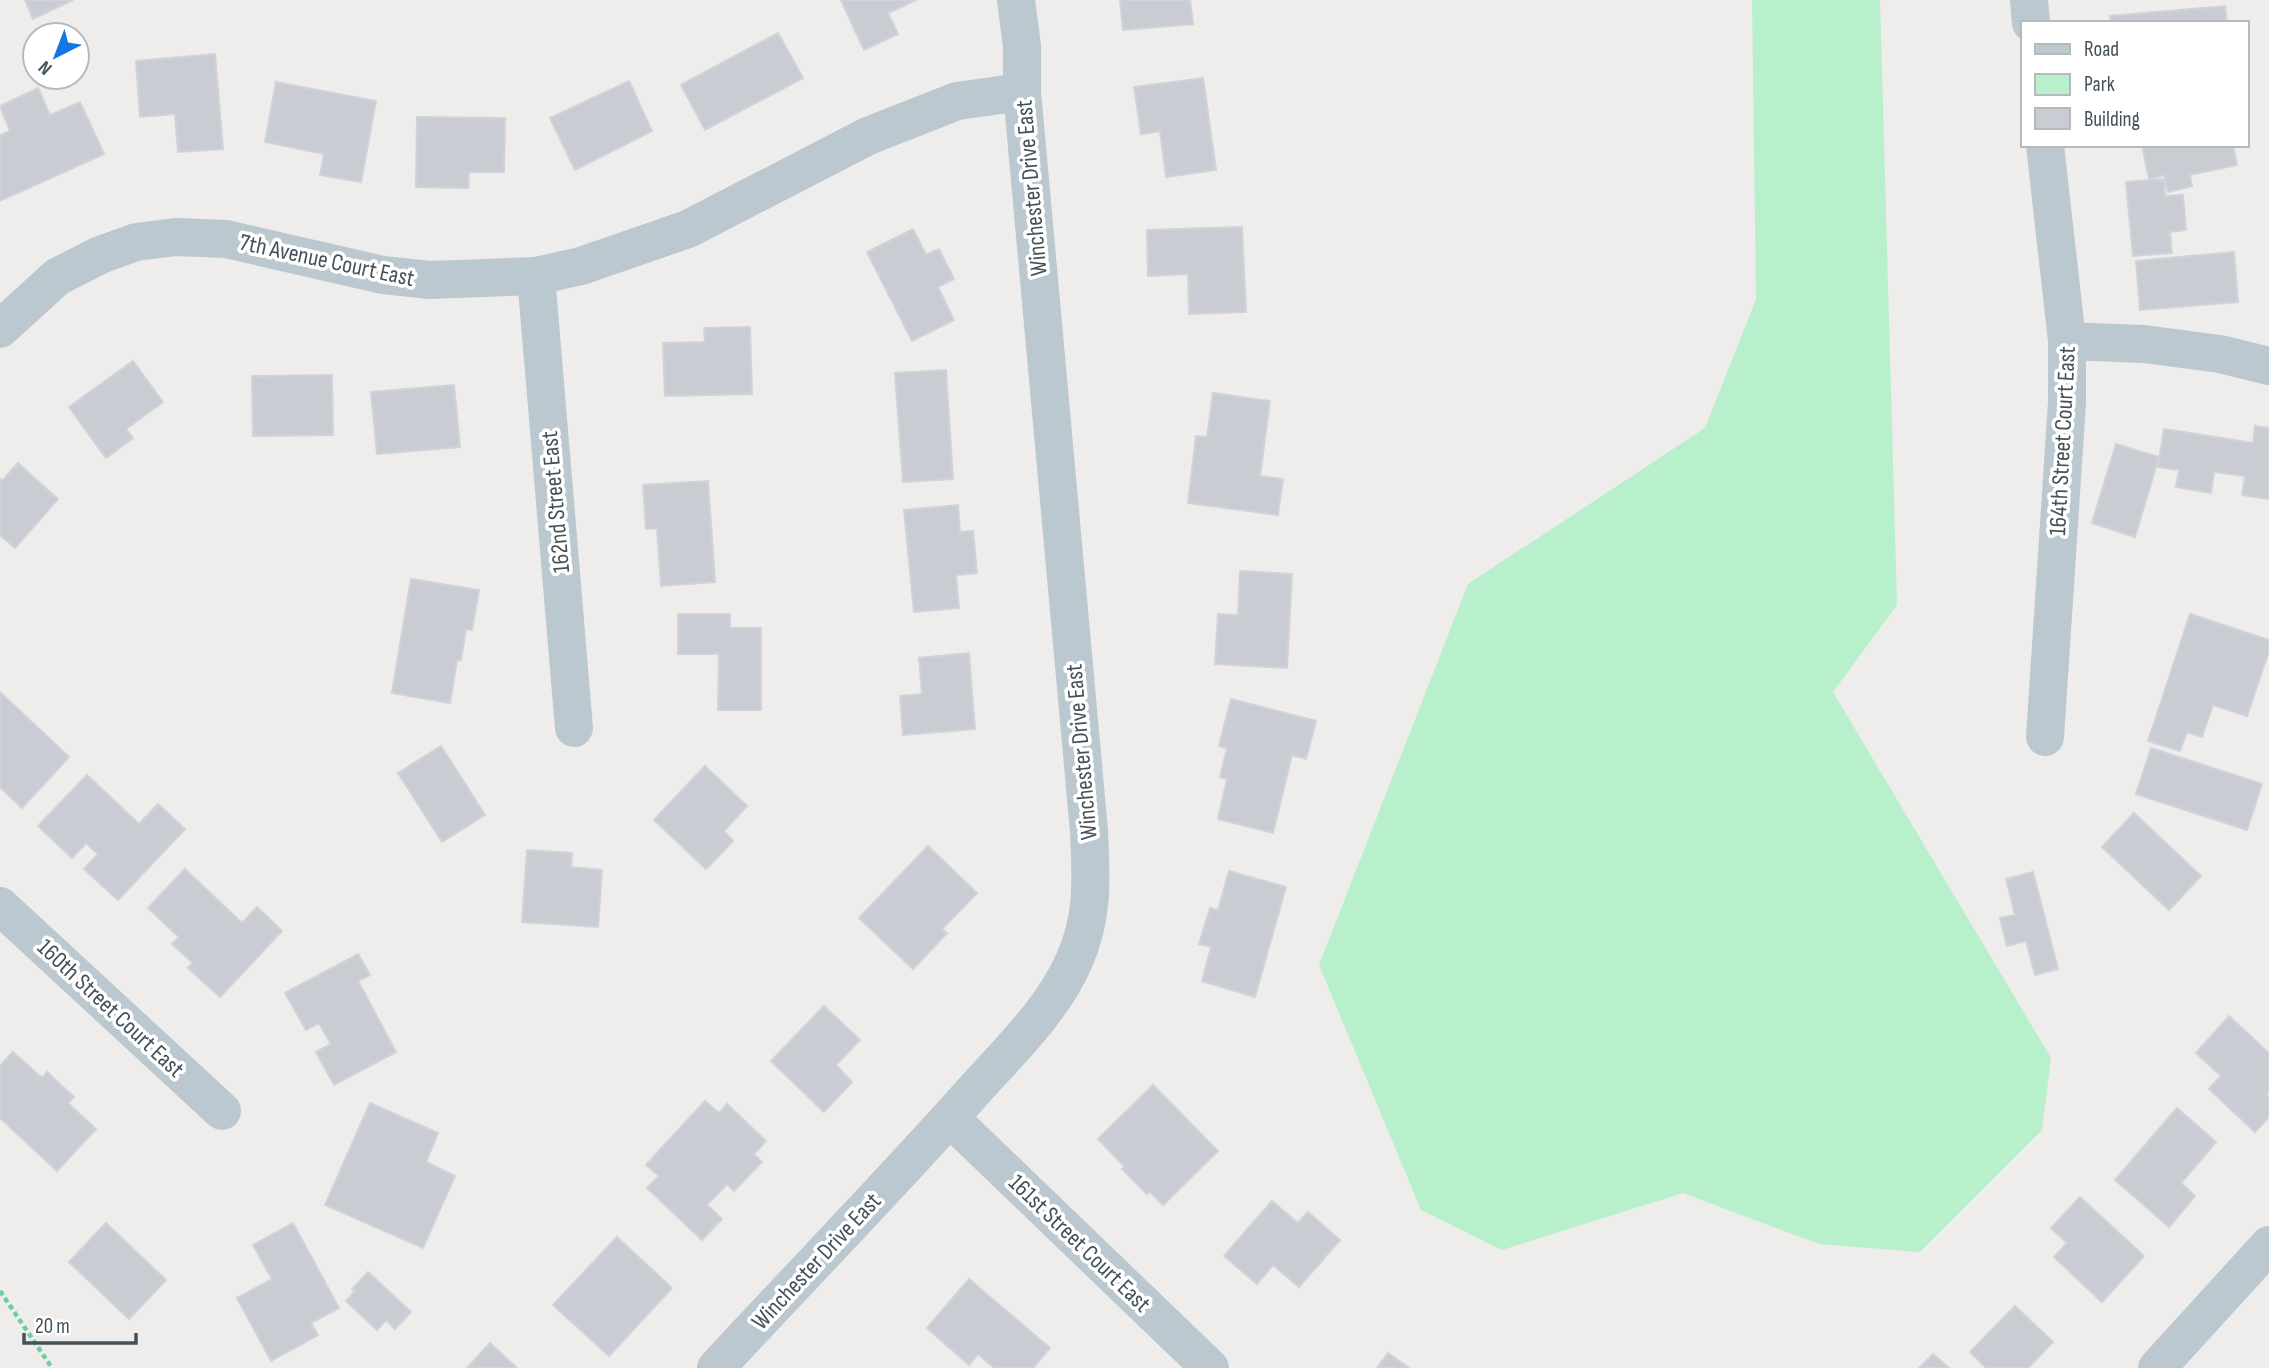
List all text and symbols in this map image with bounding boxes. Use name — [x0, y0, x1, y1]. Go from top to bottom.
north arrow — [21, 21, 91, 91]
legend — [2021, 21, 2248, 147]
text: Road — [2084, 37, 2119, 62]
text: N — [34, 56, 57, 79]
text: Park — [2084, 72, 2115, 97]
street label: Winchester Drive East — [1009, 99, 1054, 277]
text: Building — [2084, 107, 2140, 132]
street label: 7th Avenue Court East — [237, 228, 417, 293]
street label: 164th Street Court East — [2043, 346, 2082, 536]
street label: 162nd Street East — [535, 430, 576, 574]
street label: Winchester Drive East — [1059, 663, 1104, 841]
street label: 160th Street Court East — [31, 933, 190, 1084]
street label: 161st Street Court East — [1003, 1168, 1157, 1318]
street label: Winchester Drive East — [746, 1187, 887, 1336]
scale bar — [24, 1302, 136, 1346]
text: 20 m — [35, 1314, 70, 1339]

